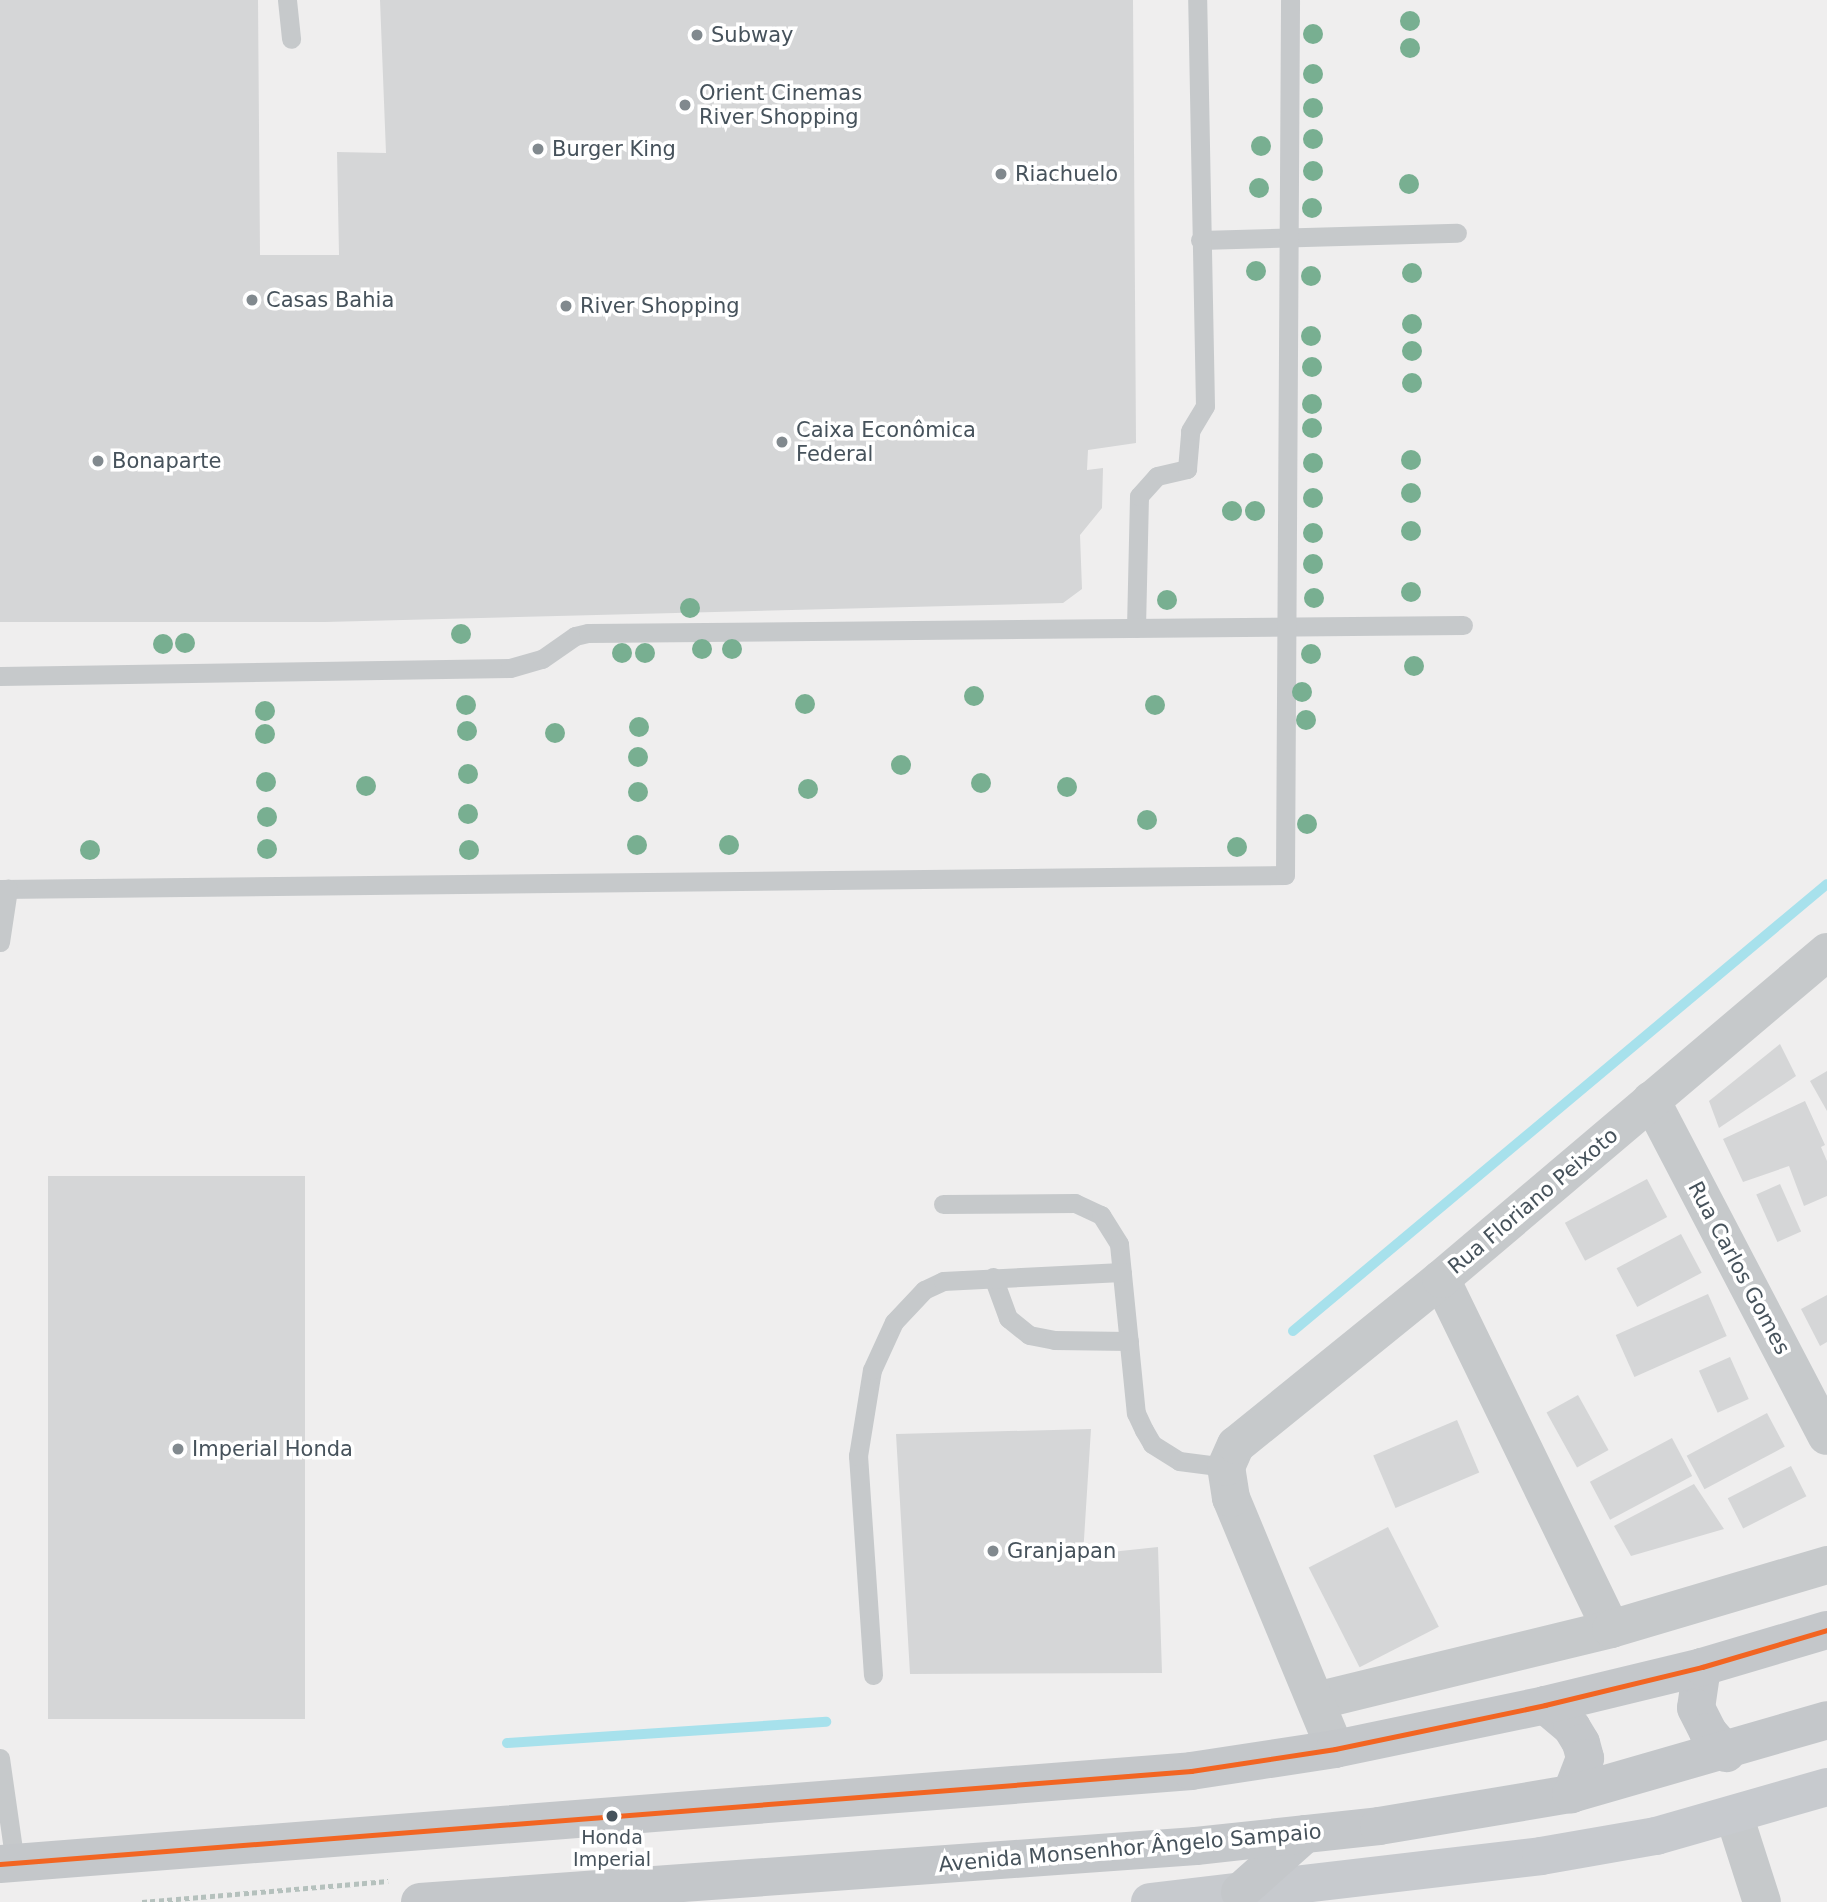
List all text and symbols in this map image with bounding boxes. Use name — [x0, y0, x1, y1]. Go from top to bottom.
place label: Subway — [711, 22, 793, 48]
marker: Subway — [689, 27, 705, 43]
place label: Orient Cinemas River Shopping — [699, 80, 862, 130]
marker: Orient Cinemas River Shopping — [677, 97, 693, 113]
place label: Burger King — [552, 136, 676, 162]
marker: Burger King — [530, 141, 546, 157]
place label: Riachuelo — [1015, 161, 1118, 187]
marker: Riachuelo — [993, 166, 1009, 182]
place label: Casas Bahia — [266, 287, 394, 313]
marker: Casas Bahia — [244, 292, 260, 308]
place label: River Shopping — [580, 293, 740, 319]
marker: River Shopping — [558, 298, 574, 314]
place label: Caixa Econômica Federal — [796, 417, 976, 467]
marker: Caixa Econômica Federal — [774, 434, 790, 450]
place label: Bonaparte — [112, 448, 221, 474]
marker: Bonaparte — [90, 453, 106, 469]
street label: Rua Floriano Peixoto — [1443, 1123, 1623, 1279]
street label: Rua Carlos Gomes — [1683, 1177, 1795, 1359]
place label: Imperial Honda — [192, 1436, 353, 1462]
marker: Imperial Honda — [170, 1441, 186, 1457]
place label: Granjapan — [1007, 1538, 1116, 1564]
marker: Granjapan — [985, 1543, 1001, 1559]
marker: Honda Imperial — [605, 1809, 619, 1823]
street label: Avenida Monsenhor Ângelo Sampaio — [938, 1819, 1322, 1877]
place label: Honda Imperial — [573, 1827, 651, 1871]

